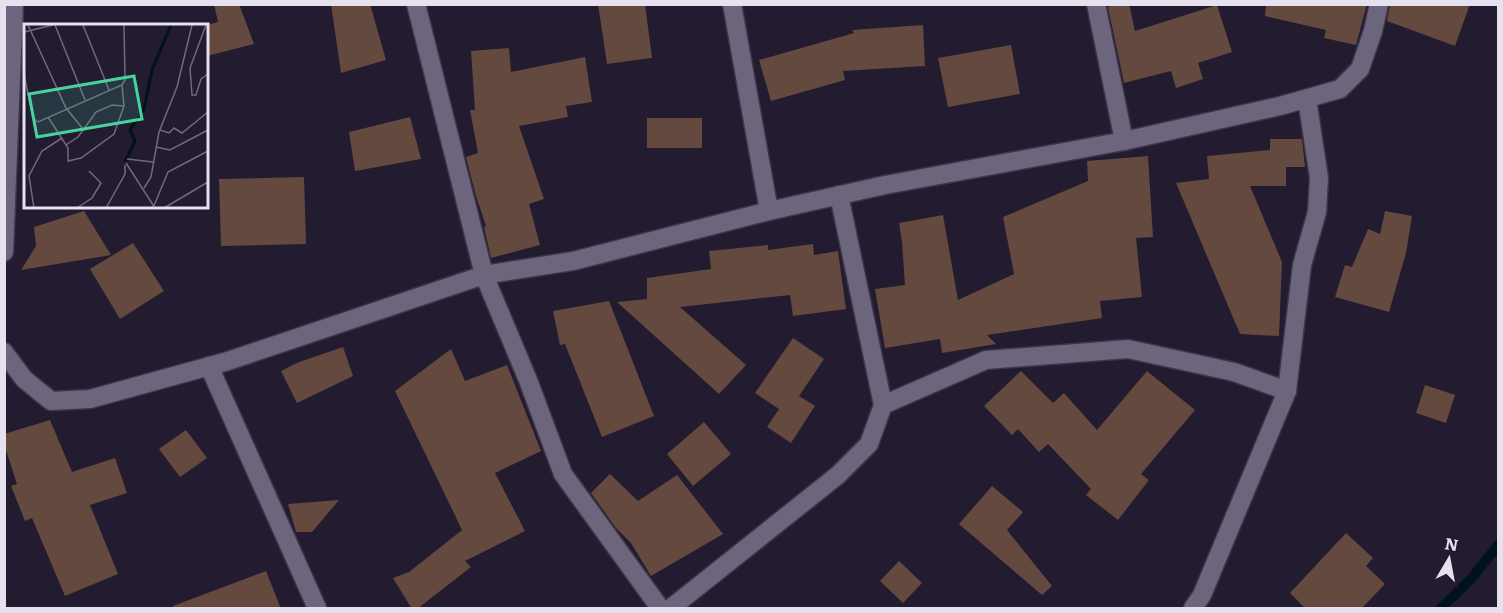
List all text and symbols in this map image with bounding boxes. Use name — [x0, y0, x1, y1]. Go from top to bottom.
inset map — [24, 24, 208, 208]
north arrow — [1419, 529, 1479, 589]
text: N — [1443, 530, 1460, 556]

